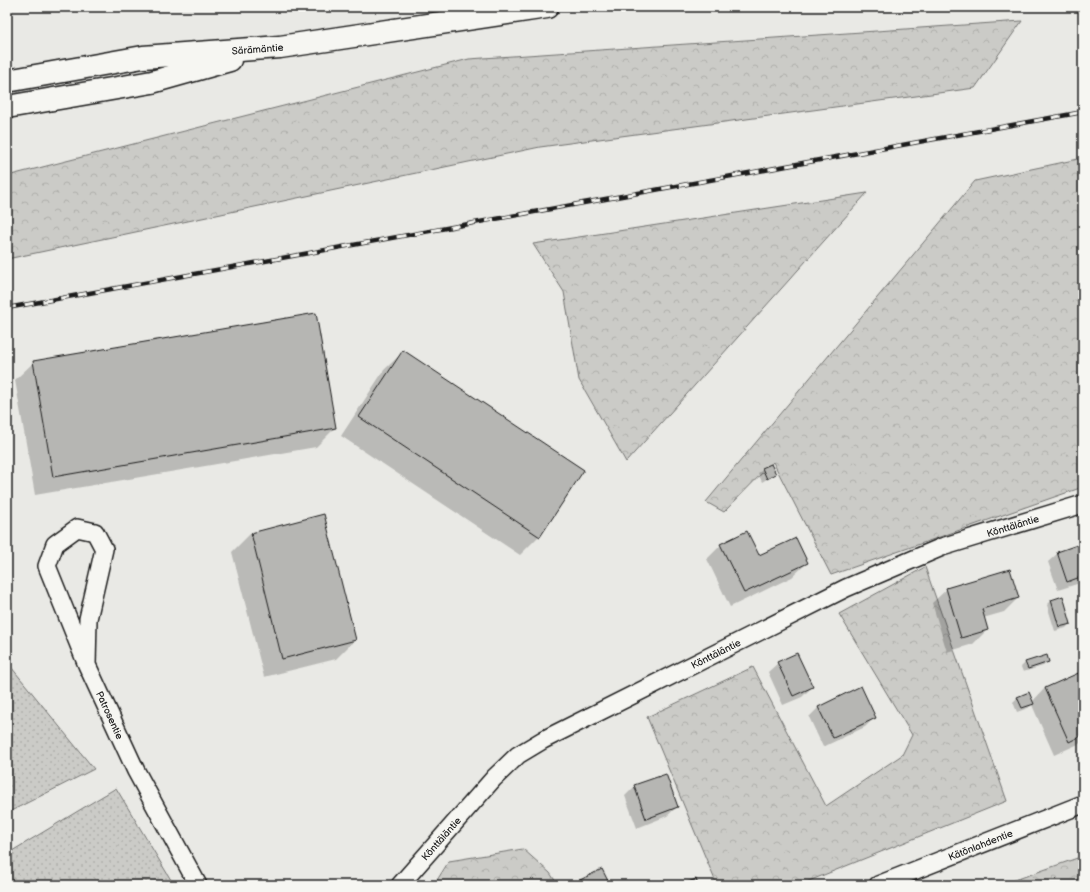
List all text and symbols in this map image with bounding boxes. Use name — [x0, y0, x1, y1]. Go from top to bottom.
street label: Särämäntie — [231, 42, 284, 58]
street label: Könttäläntie — [985, 513, 1041, 540]
street label: Könttäläntie — [689, 637, 743, 672]
street label: Patrosentie — [93, 689, 126, 741]
street label: Könttäläntie — [419, 815, 464, 863]
street label: Kätönlahdentie — [947, 827, 1015, 864]

